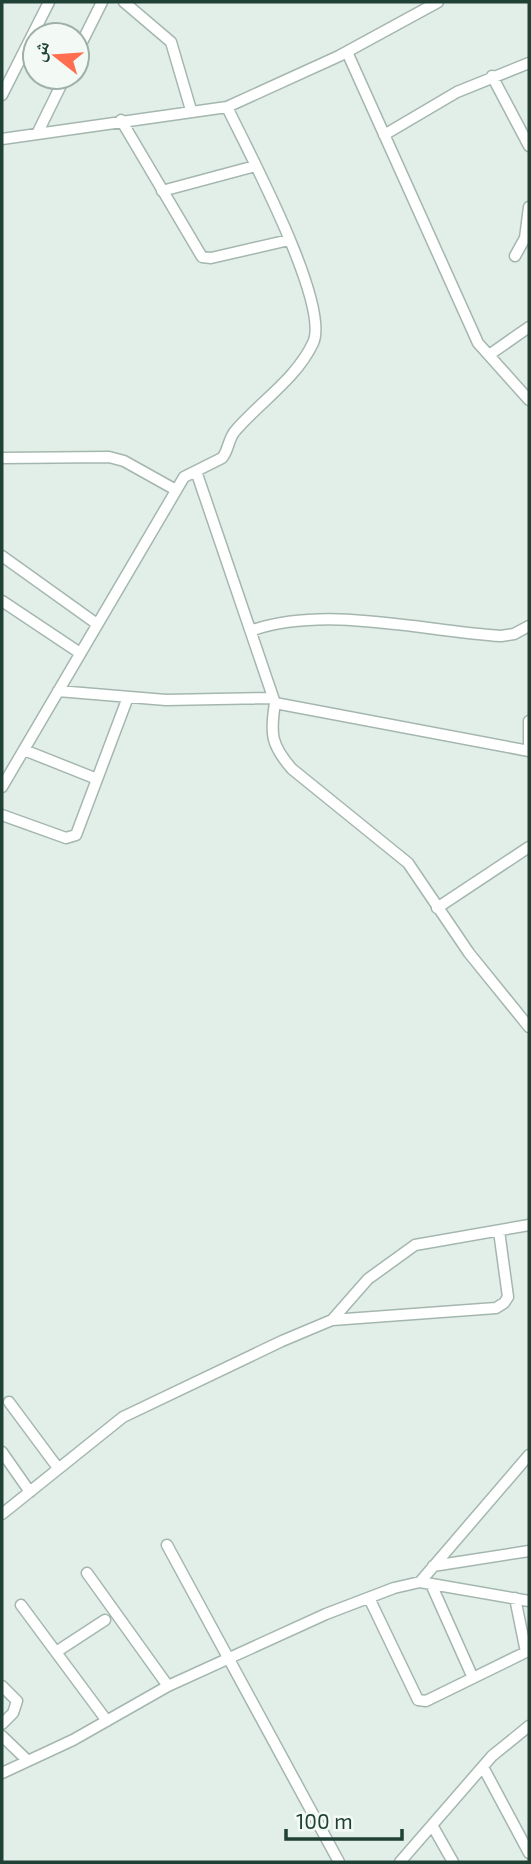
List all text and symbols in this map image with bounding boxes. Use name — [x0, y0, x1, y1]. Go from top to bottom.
north arrow — [21, 21, 91, 91]
text: ش — [25, 38, 54, 64]
scale bar — [286, 1798, 402, 1842]
text: 100 m — [296, 1808, 353, 1833]

